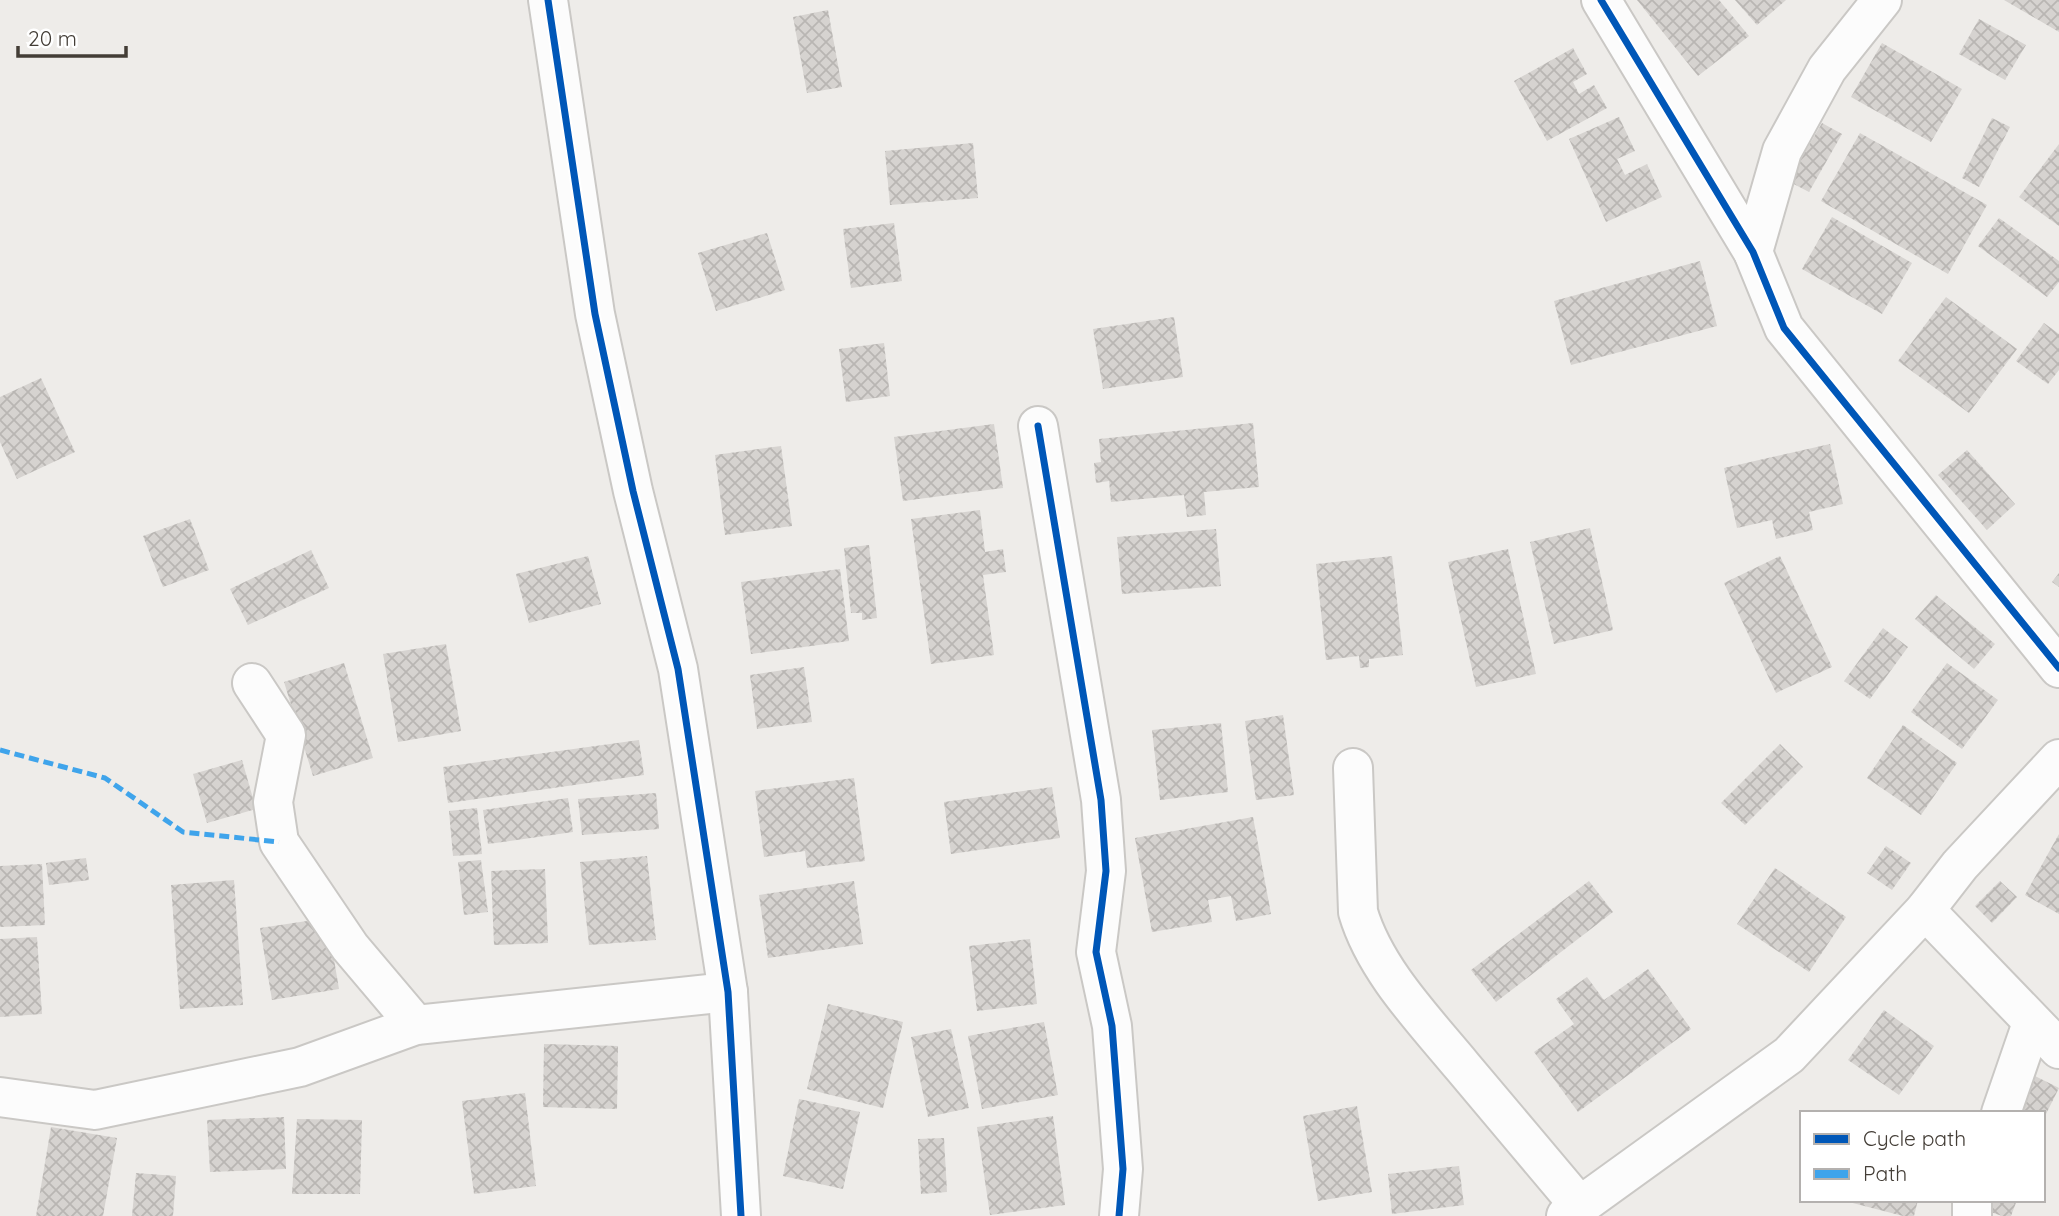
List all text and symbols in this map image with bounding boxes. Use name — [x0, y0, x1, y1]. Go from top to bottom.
scale bar — [18, 14, 126, 58]
text: 20 m — [28, 25, 77, 51]
legend — [1800, 1111, 2045, 1202]
text: Cycle path — [1863, 1125, 1966, 1151]
text: Path — [1863, 1160, 1907, 1186]

